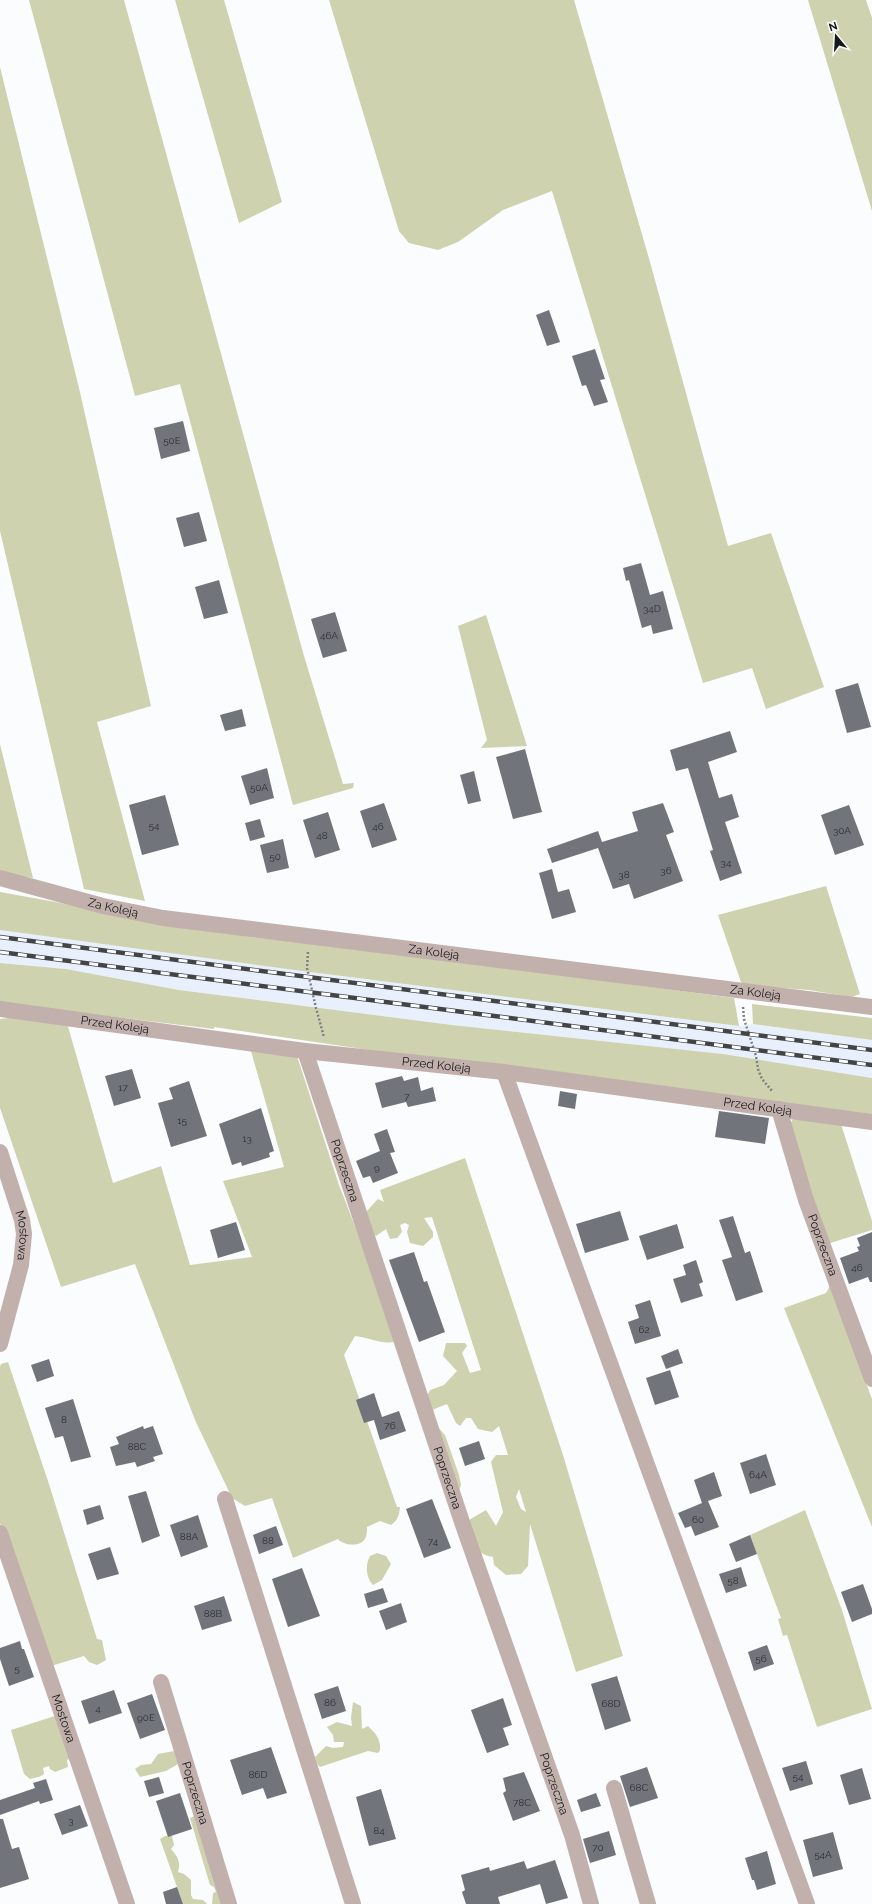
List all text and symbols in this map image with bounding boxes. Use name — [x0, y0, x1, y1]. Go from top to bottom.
north arrow — [816, 16, 856, 56]
text: N — [827, 19, 839, 34]
house number: 50E — [163, 435, 181, 446]
house number: 34D — [643, 603, 661, 614]
house number: 46A — [320, 630, 338, 641]
house number: 50A — [250, 782, 268, 793]
house number: 54 — [149, 820, 160, 831]
house number: 46 — [372, 821, 384, 832]
house number: 30A — [833, 825, 851, 836]
house number: 48 — [316, 830, 328, 841]
house number: 50 — [269, 851, 281, 862]
house number: 34 — [721, 857, 732, 868]
house number: 36 — [660, 865, 672, 876]
house number: 38 — [618, 869, 630, 880]
street label: Za Koleją — [86, 895, 140, 920]
street label: Za Koleją — [408, 942, 460, 962]
street label: Za Koleją — [729, 982, 782, 1003]
street label: Przed Koleją — [80, 1013, 150, 1036]
street label: Przed Koleją — [401, 1054, 471, 1075]
house number: 17 — [118, 1082, 128, 1093]
house number: 7 — [404, 1091, 410, 1102]
street label: Przed Koleją — [723, 1095, 793, 1118]
house number: 15 — [177, 1115, 187, 1126]
house number: 13 — [242, 1133, 252, 1144]
street label: Poprzeczna — [328, 1137, 362, 1204]
house number: 9 — [374, 1162, 380, 1173]
street label: Mostowa — [12, 1209, 31, 1261]
street label: Poprzeczna — [805, 1212, 840, 1278]
house number: 46 — [851, 1262, 863, 1273]
house number: 62 — [638, 1324, 650, 1335]
house number: 8 — [61, 1414, 67, 1425]
house number: 76 — [384, 1420, 396, 1431]
house number: 88C — [128, 1441, 146, 1452]
street label: Poprzeczna — [430, 1445, 464, 1511]
house number: 64A — [749, 1469, 767, 1480]
house number: 60 — [692, 1514, 704, 1525]
house number: 88A — [180, 1531, 198, 1542]
house number: 88 — [262, 1535, 274, 1546]
house number: 74 — [428, 1536, 439, 1547]
house number: 58 — [727, 1575, 739, 1586]
house number: 88B — [204, 1608, 223, 1619]
house number: 56 — [755, 1653, 767, 1664]
house number: 5 — [14, 1663, 20, 1674]
street label: Mostowa — [49, 1692, 78, 1745]
house number: 86 — [324, 1697, 336, 1708]
house number: 68D — [601, 1698, 621, 1709]
house number: 4 — [95, 1703, 101, 1714]
house number: 90E — [137, 1712, 155, 1723]
street label: Poprzeczna — [537, 1751, 571, 1817]
street label: Poprzeczna — [179, 1760, 211, 1826]
house number: 86D — [248, 1769, 268, 1780]
house number: 54 — [793, 1771, 804, 1782]
house number: 68C — [630, 1782, 649, 1793]
house number: 78C — [513, 1797, 531, 1808]
house number: 3 — [68, 1815, 74, 1826]
house number: 84 — [373, 1825, 385, 1836]
house number: 70 — [592, 1842, 604, 1853]
house number: 54A — [814, 1849, 832, 1860]

